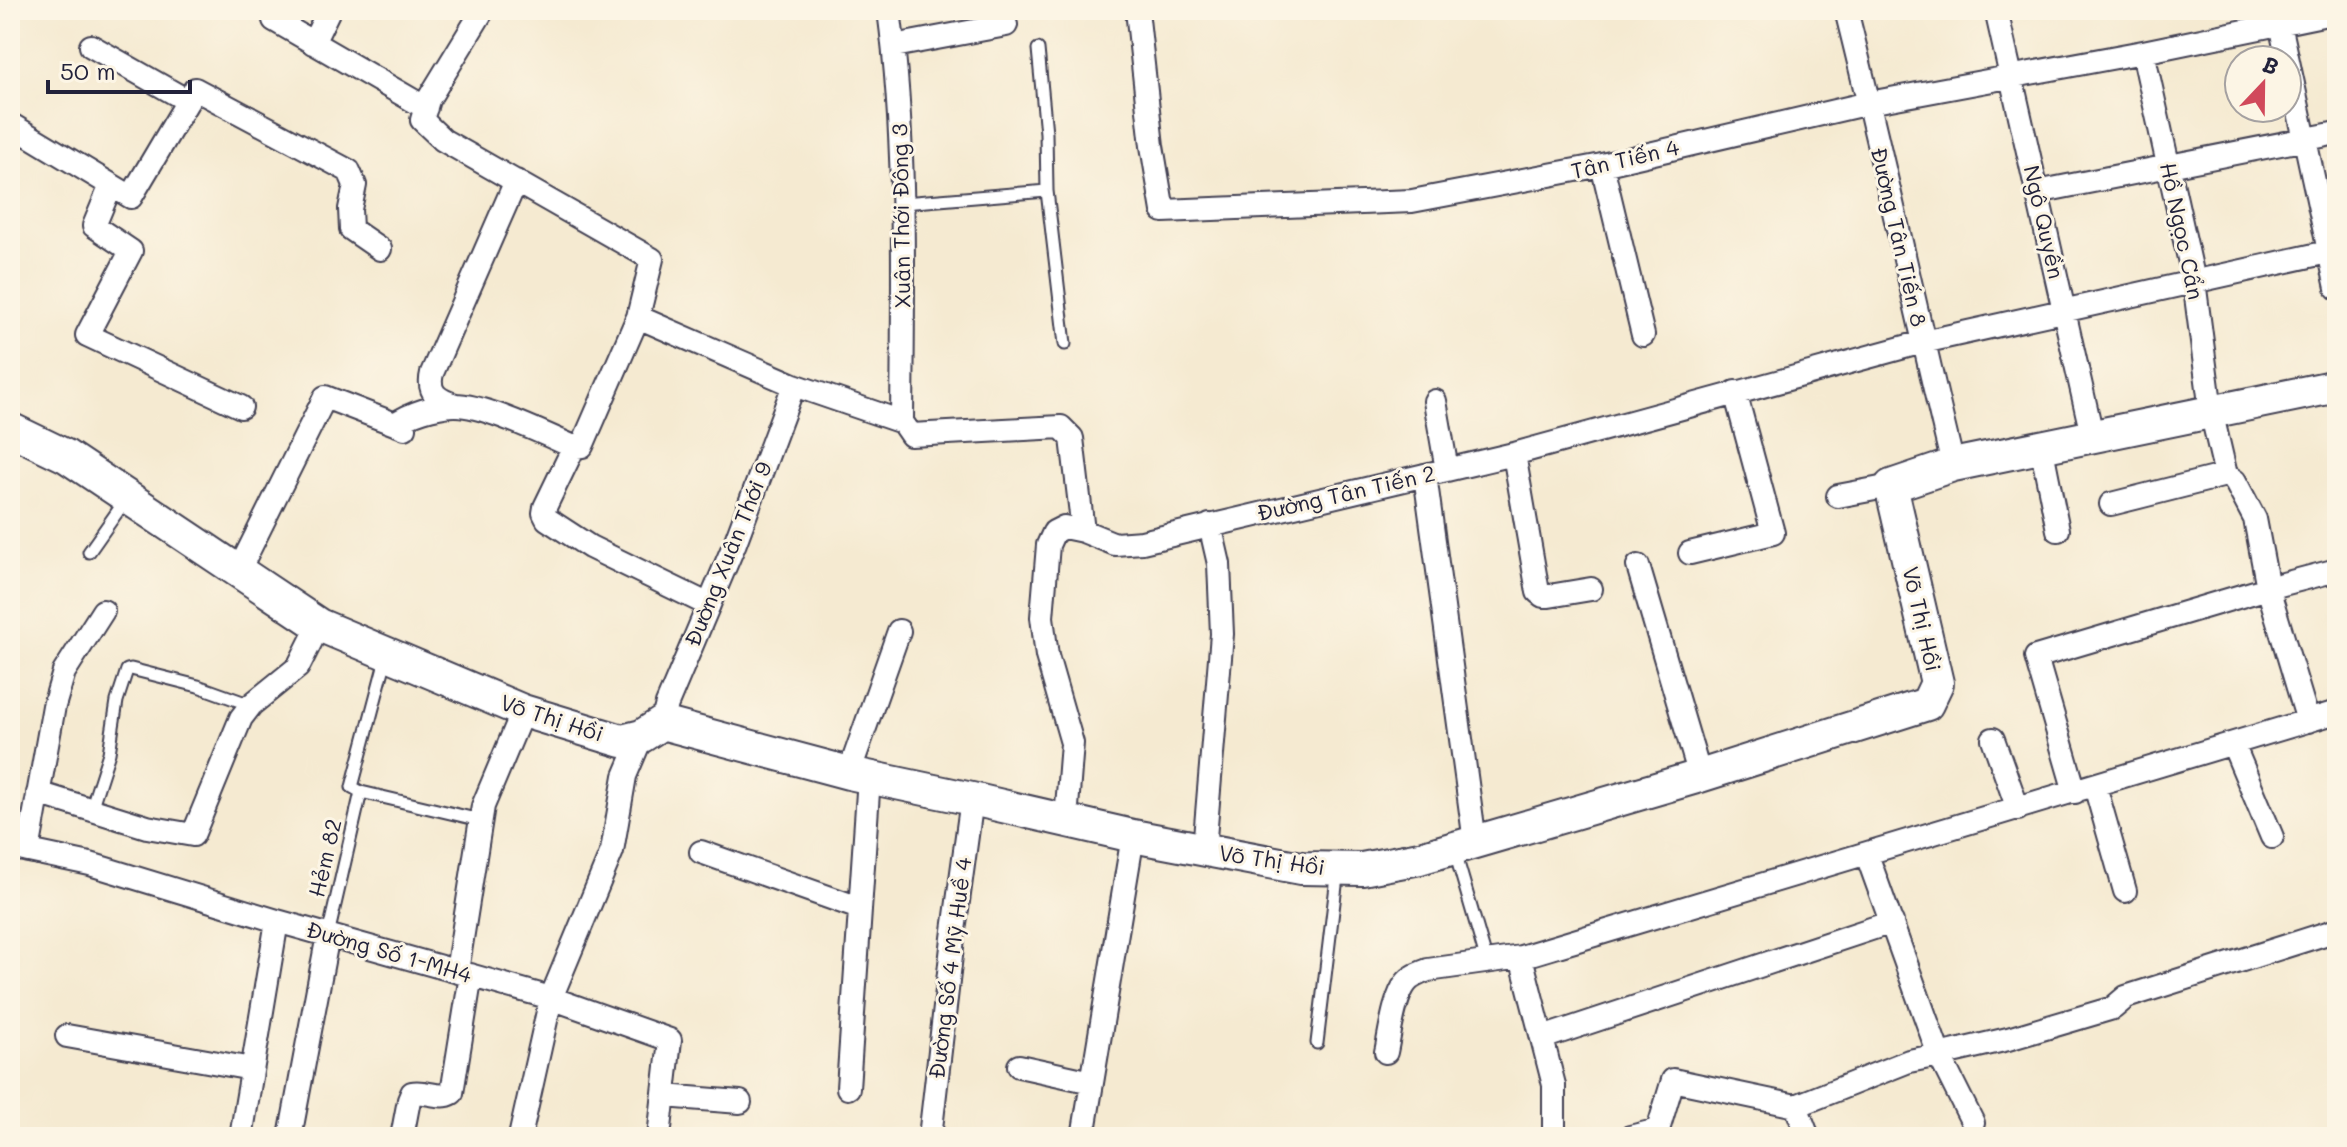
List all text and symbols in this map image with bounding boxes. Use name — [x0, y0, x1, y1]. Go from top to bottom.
scale bar — [48, 44, 190, 94]
north arrow — [2223, 44, 2303, 124]
text: B — [2258, 49, 2283, 81]
text: 50 m — [60, 55, 116, 86]
street label: Xuân Thới Đông 3 — [884, 123, 917, 309]
street label: Tân Tiến 4 — [1568, 132, 1682, 185]
street label: Đường Tân Tiến 8 — [1865, 144, 1934, 329]
street label: Hồ Ngọc Cẩn — [2154, 160, 2211, 302]
street label: Ngô Quyền — [2017, 162, 2072, 281]
street label: Đường Xuân Thới 9 — [677, 457, 778, 651]
street label: Đường Tân Tiến 2 — [1254, 458, 1438, 527]
street label: Võ Thị Hồi — [1896, 564, 1949, 674]
street label: Võ Thị Hồi — [497, 687, 607, 748]
street label: Hẻm 82 — [301, 816, 348, 900]
street label: Võ Thị Hồi — [1217, 838, 1327, 881]
street label: Đường Số 4 Mỹ Huề 4 — [922, 856, 977, 1080]
street label: Đường Số 1-MH4 — [303, 914, 475, 989]

